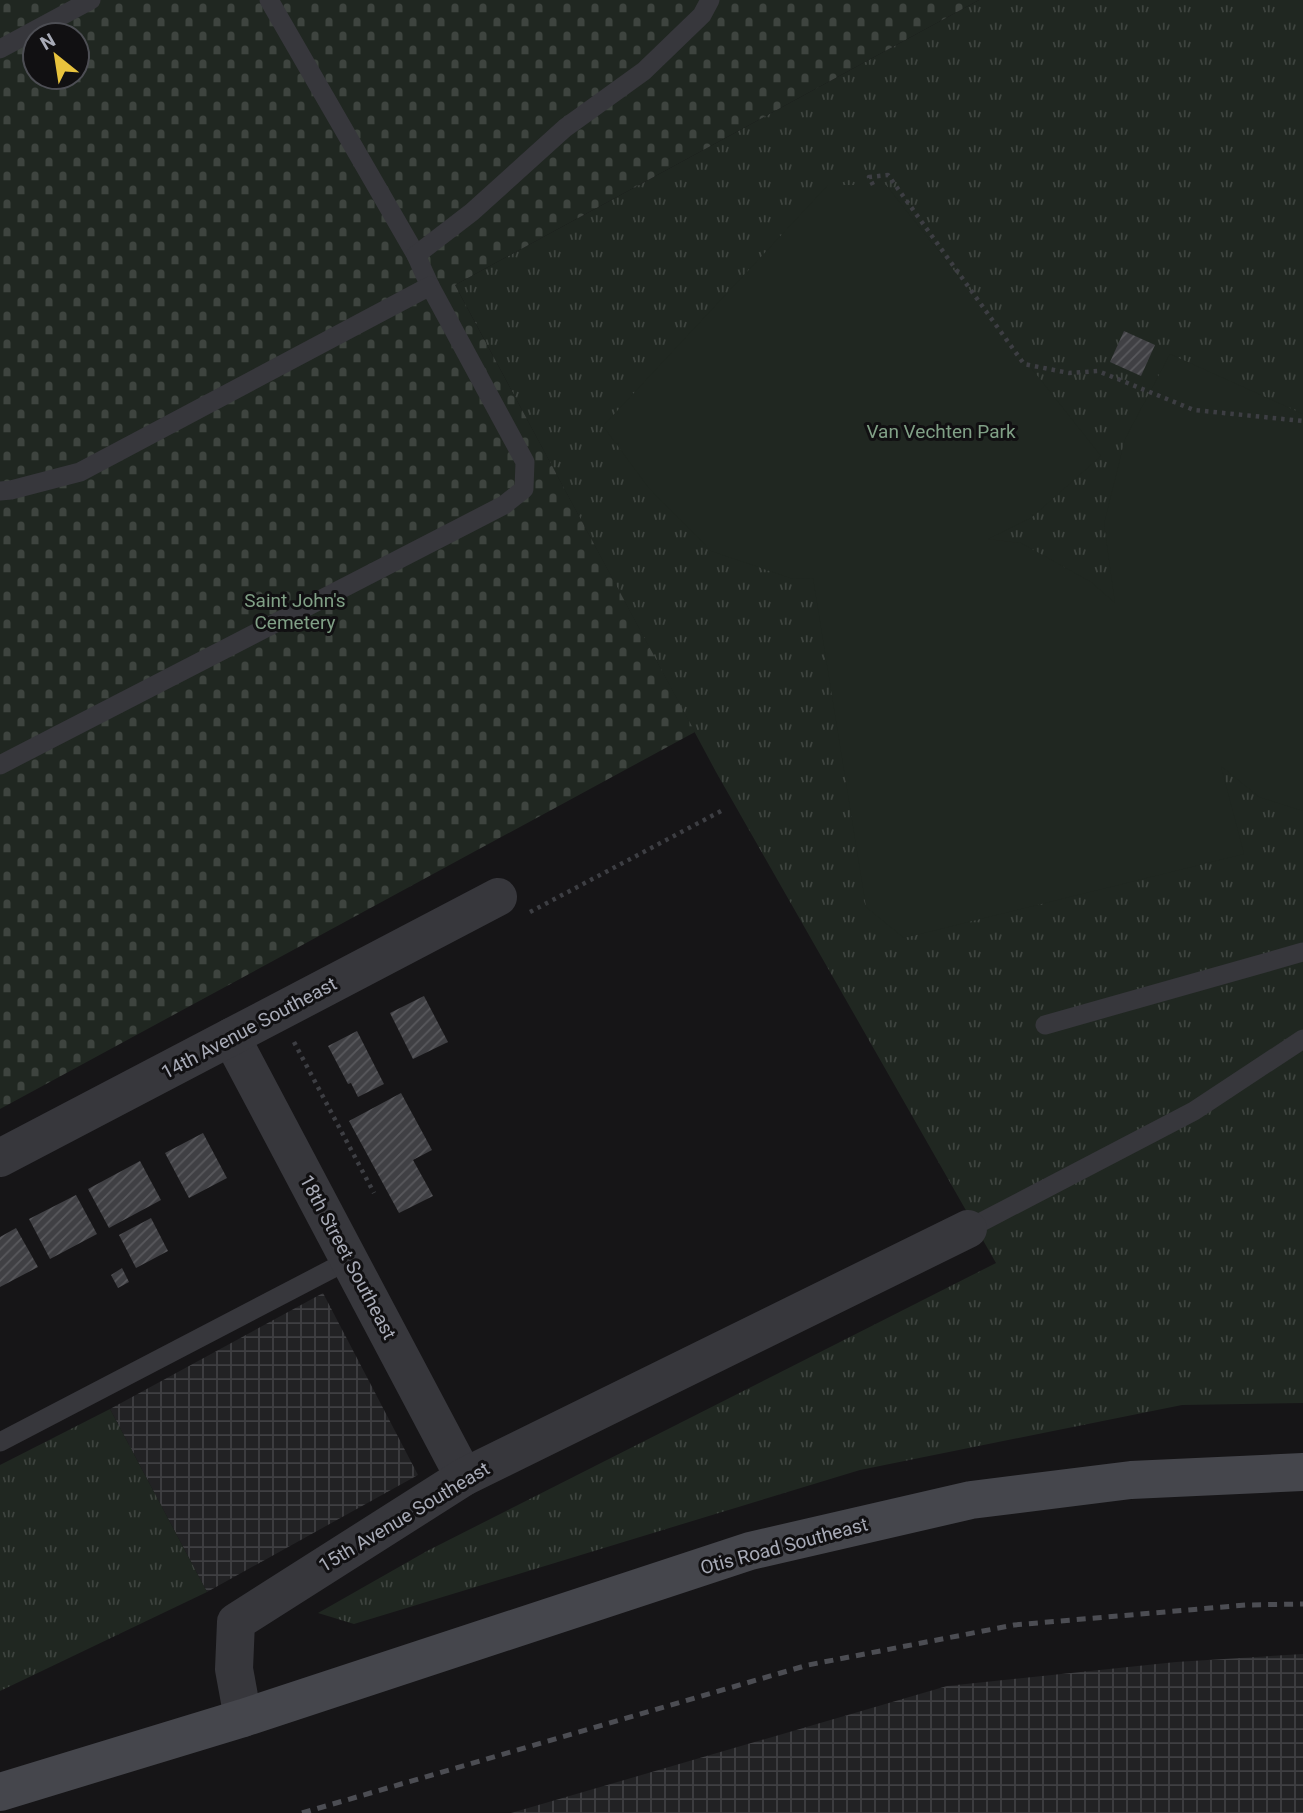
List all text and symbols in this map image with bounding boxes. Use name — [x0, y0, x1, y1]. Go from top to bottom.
north arrow — [21, 21, 91, 91]
text: N — [36, 28, 59, 55]
park label: Van Vechten Park — [866, 420, 1016, 443]
park label: Saint John's Cemetery — [244, 589, 346, 634]
street label: 14th Avenue Southeast — [157, 972, 341, 1084]
street label: 18th Street Southeast — [295, 1171, 401, 1343]
street label: 15th Avenue Southeast — [314, 1457, 494, 1577]
street label: Otis Road Southeast — [698, 1513, 870, 1579]

